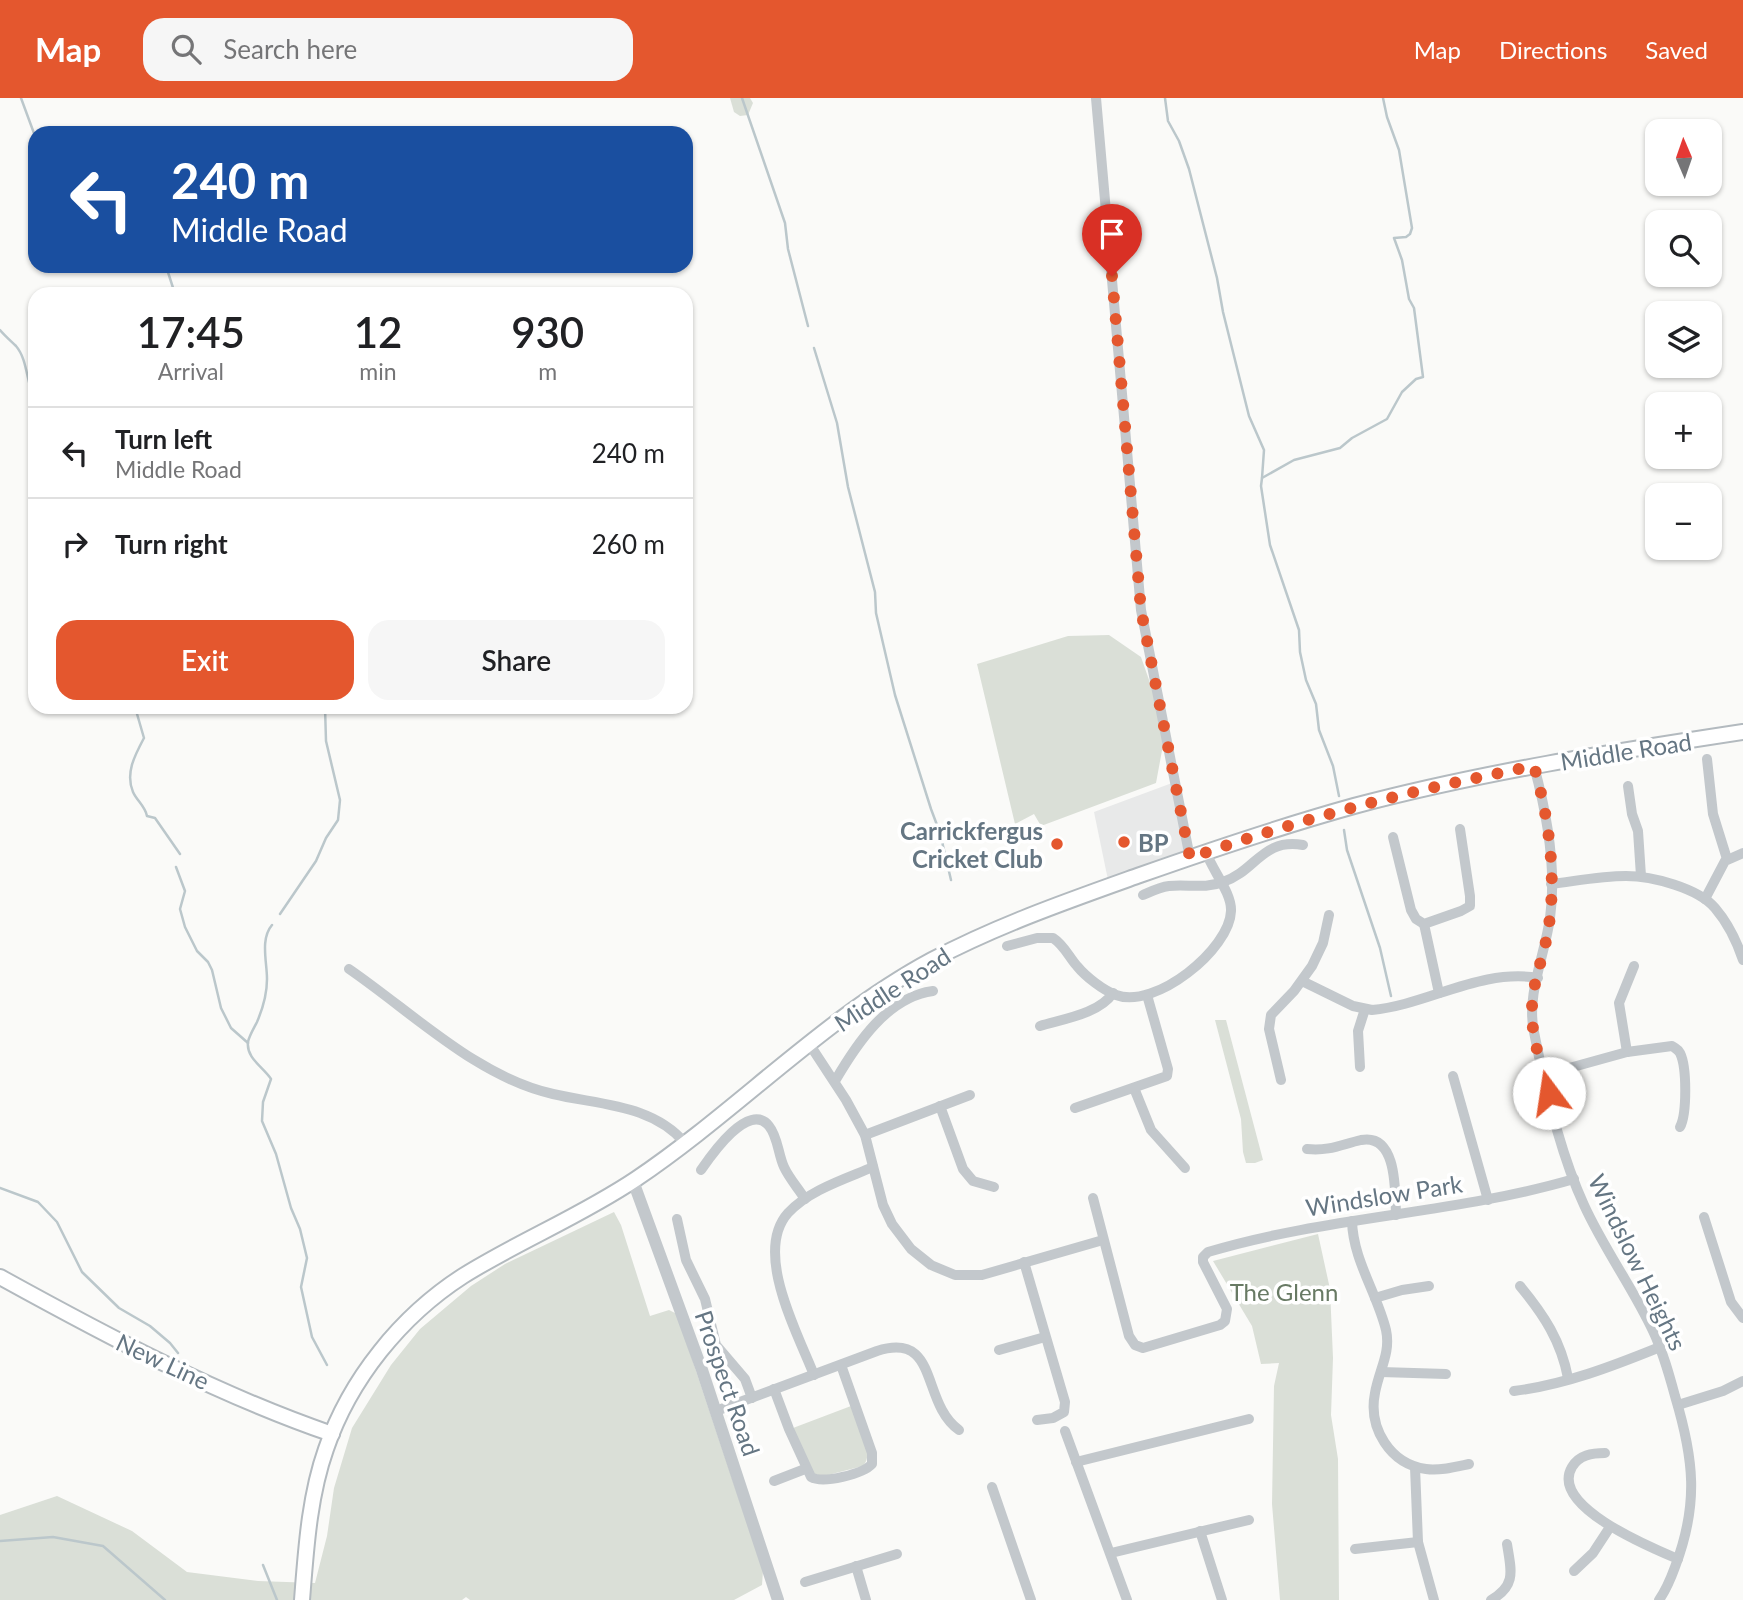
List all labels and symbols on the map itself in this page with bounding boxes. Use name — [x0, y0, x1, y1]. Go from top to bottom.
north arrow — [1645, 119, 1722, 196]
pin — [1082, 204, 1142, 276]
street label: Middle Road — [1558, 726, 1694, 776]
place label: Carrickfergus Cricket Club — [900, 816, 1043, 873]
place label: BP — [1138, 828, 1169, 857]
marker: BP — [1116, 834, 1132, 850]
marker: Carrickfergus Cricket Club — [1049, 836, 1065, 852]
street label: Middle Road — [829, 941, 955, 1037]
position arrow — [1512, 1056, 1586, 1130]
street label: Windslow Park — [1304, 1168, 1465, 1222]
street label: Windslow Heights — [1583, 1169, 1693, 1355]
park label: The Glenn — [1230, 1277, 1338, 1306]
street label: Prospect Road — [690, 1306, 766, 1460]
street label: New Line — [112, 1327, 214, 1395]

